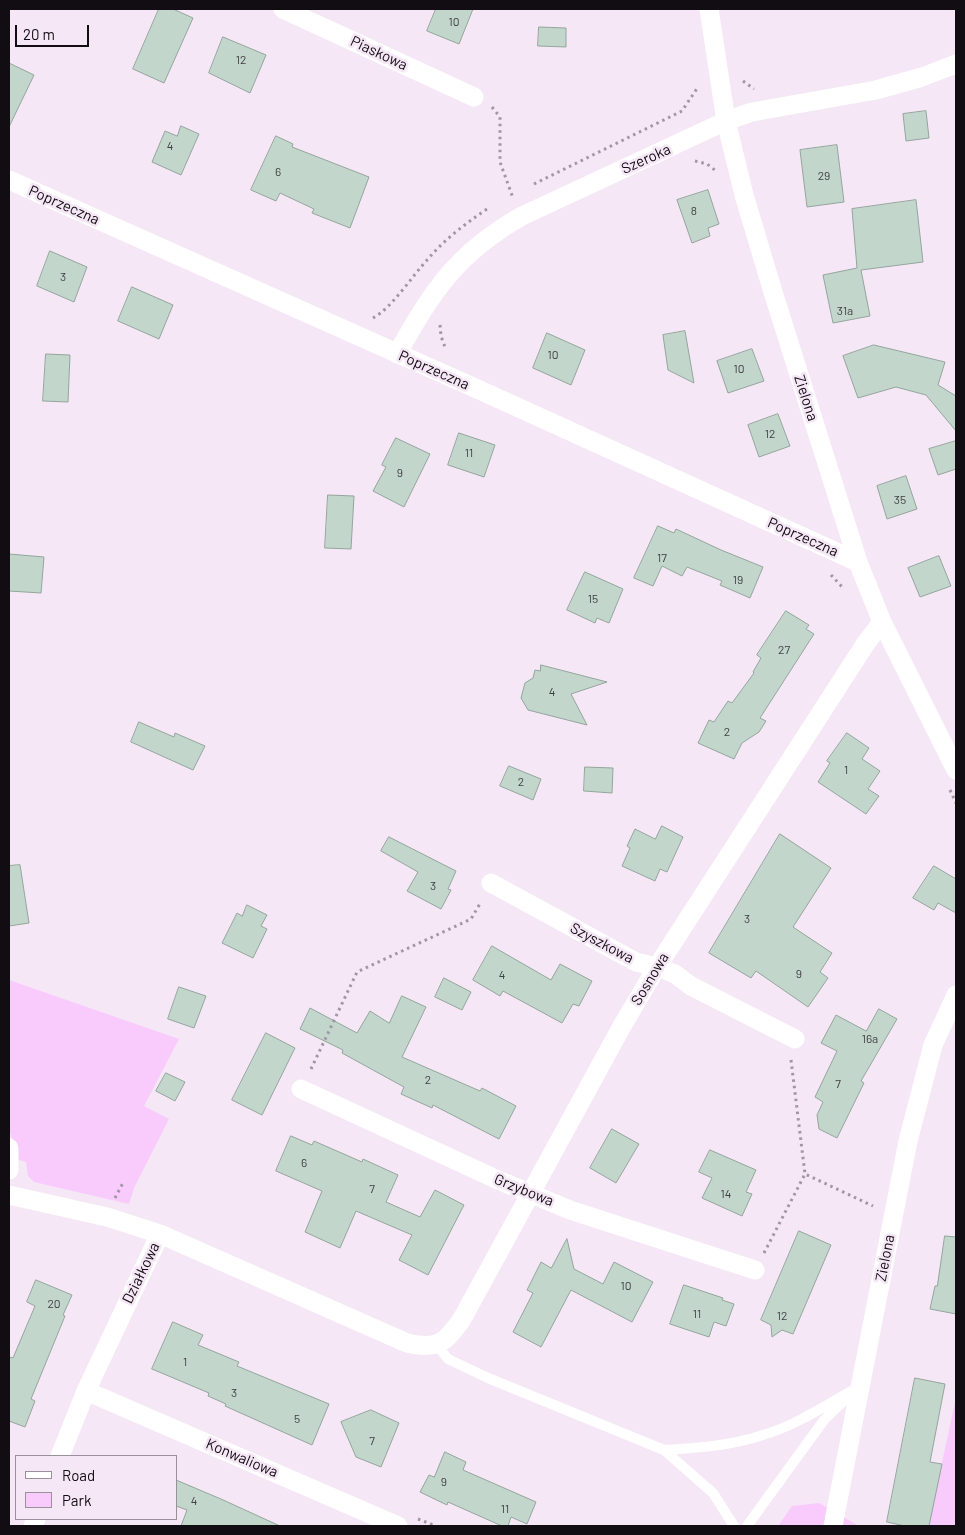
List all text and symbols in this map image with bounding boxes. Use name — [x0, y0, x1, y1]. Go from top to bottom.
scale bar — [18, 15, 91, 47]
house number: 10 — [449, 15, 459, 29]
text: 20 m — [23, 25, 55, 43]
street label: Piaskowa — [348, 32, 410, 74]
house number: 12 — [236, 53, 246, 67]
house number: 4 — [167, 139, 173, 153]
street label: Szeroka — [619, 140, 673, 178]
house number: 6 — [275, 165, 281, 179]
house number: 29 — [818, 169, 830, 183]
street label: Poprzeczna — [26, 181, 102, 229]
house number: 8 — [691, 204, 697, 218]
house number: 3 — [60, 270, 66, 284]
house number: 31a — [837, 304, 853, 318]
street label: Poprzeczna — [396, 346, 472, 394]
house number: 10 — [548, 348, 558, 362]
house number: 10 — [734, 362, 744, 376]
street label: Zielona — [790, 373, 822, 423]
house number: 12 — [765, 427, 775, 441]
house number: 11 — [465, 446, 473, 460]
house number: 9 — [397, 466, 403, 480]
house number: 35 — [894, 493, 906, 507]
street label: Poprzeczna — [765, 513, 841, 561]
house number: 17 — [657, 551, 667, 565]
house number: 19 — [733, 573, 743, 587]
house number: 15 — [588, 592, 598, 606]
house number: 27 — [778, 643, 790, 657]
house number: 4 — [549, 685, 555, 699]
house number: 2 — [724, 725, 730, 739]
house number: 1 — [844, 763, 848, 777]
house number: 2 — [518, 775, 524, 789]
house number: 3 — [430, 879, 436, 893]
house number: 3 — [744, 912, 750, 926]
street label: Szyszkowa — [567, 919, 637, 967]
street label: Sosnowa — [627, 949, 673, 1009]
house number: 9 — [796, 967, 802, 981]
house number: 4 — [499, 968, 505, 982]
house number: 16a — [862, 1032, 878, 1046]
house number: 2 — [425, 1073, 431, 1087]
house number: 7 — [835, 1077, 841, 1091]
house number: 6 — [301, 1156, 307, 1170]
street label: Grzybowa — [492, 1170, 556, 1210]
house number: 7 — [369, 1182, 375, 1196]
house number: 14 — [721, 1187, 731, 1201]
street label: Zielona — [872, 1233, 898, 1283]
street label: Działkowa — [118, 1239, 164, 1307]
house number: 10 — [621, 1279, 631, 1293]
house number: 20 — [47, 1297, 61, 1311]
house number: 11 — [693, 1307, 701, 1321]
house number: 12 — [777, 1309, 787, 1323]
house number: 1 — [183, 1355, 187, 1369]
house number: 3 — [231, 1386, 237, 1400]
house number: 5 — [294, 1412, 300, 1426]
house number: 7 — [369, 1434, 375, 1448]
street label: Konwaliowa — [203, 1435, 281, 1481]
legend — [15, 1455, 178, 1520]
text: Road — [62, 1466, 95, 1484]
house number: 9 — [441, 1475, 447, 1489]
text: Park — [62, 1491, 91, 1509]
house number: 4 — [191, 1494, 197, 1508]
house number: 11 — [501, 1502, 509, 1516]

